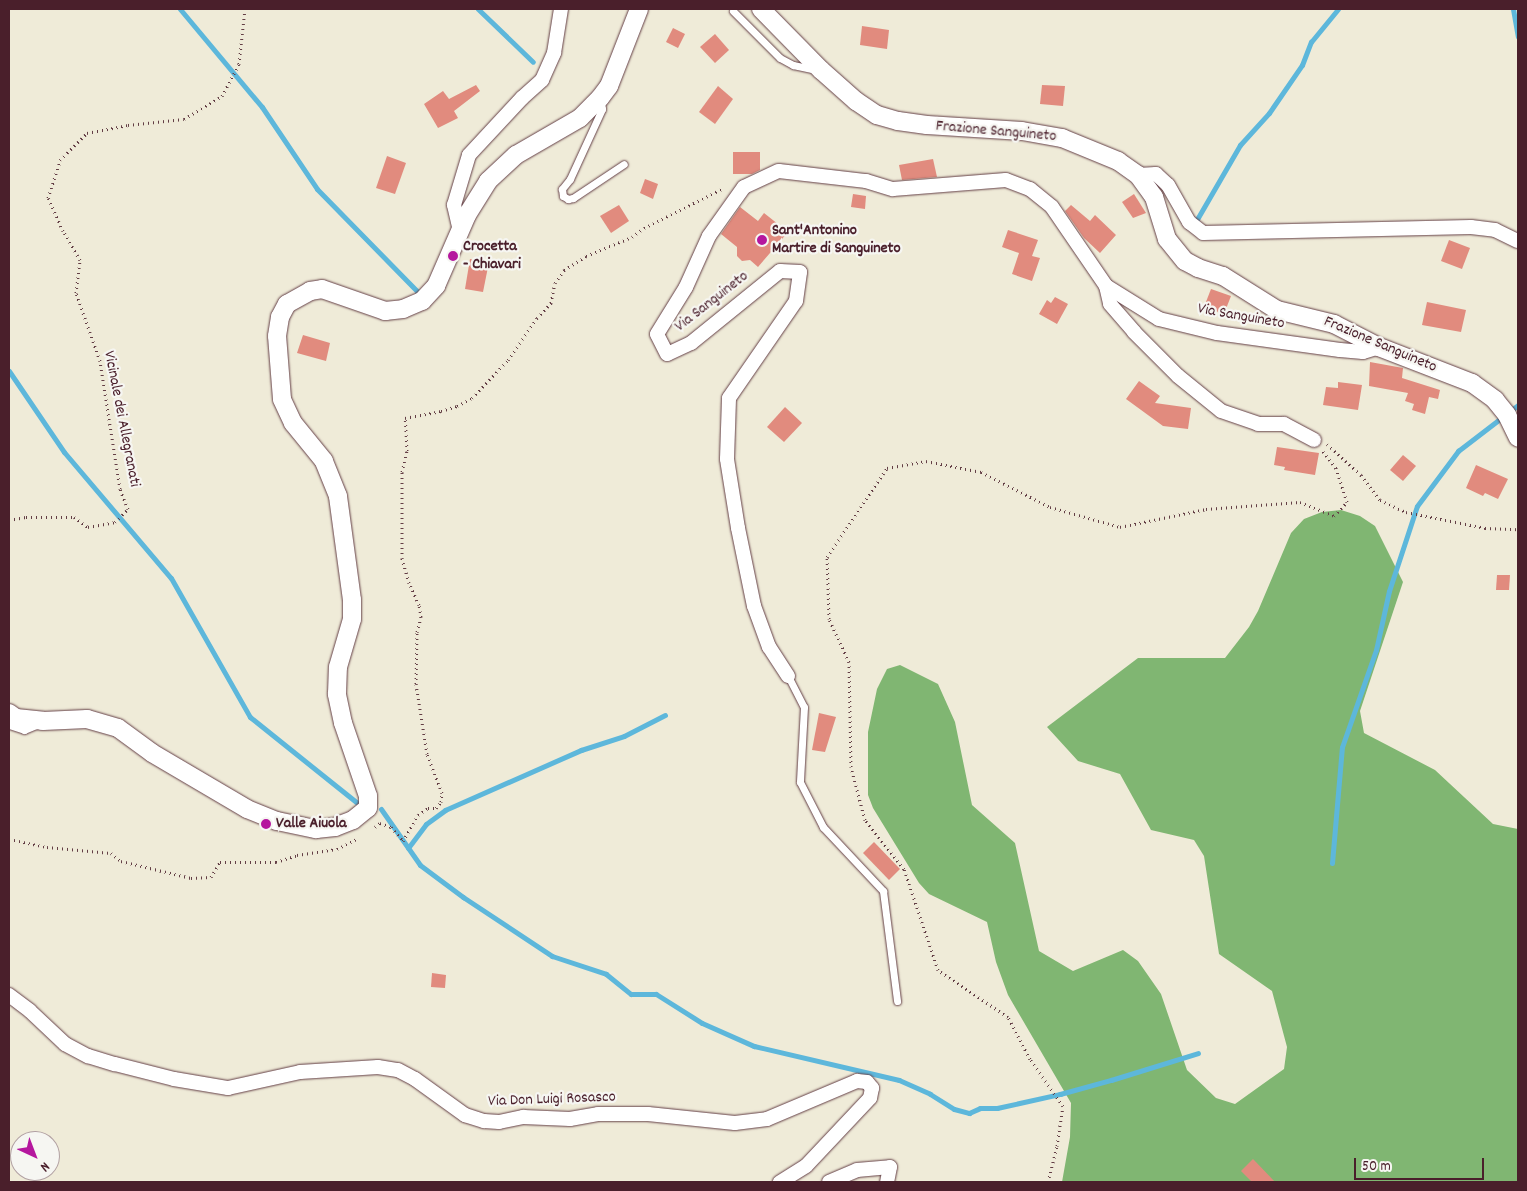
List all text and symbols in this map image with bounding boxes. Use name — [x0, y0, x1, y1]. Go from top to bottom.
street label: Frazione Sanguineto — [935, 117, 1057, 147]
place label: Sant'Antonino Martire di Sanguineto — [772, 221, 901, 259]
marker: Sant'Antonino Martire di Sanguineto — [756, 234, 768, 246]
place label: Crocetta - Chiavari — [463, 237, 521, 275]
marker: Crocetta - Chiavari — [447, 250, 459, 262]
street label: Via Sanguineto — [671, 267, 753, 337]
street label: Via Sanguineto — [1196, 300, 1286, 334]
street label: Frazione Sanguineto — [1321, 313, 1439, 377]
street label: Vicinale dei Allegranati — [98, 349, 144, 489]
place label: Valle Aiuola — [276, 814, 347, 834]
marker: Valle Aiuola — [260, 818, 272, 830]
street label: Via Don Luigi Rosasco — [488, 1088, 616, 1112]
north arrow — [10, 1131, 60, 1181]
scale bar — [1357, 1148, 1487, 1180]
text: 50 m — [1362, 1156, 1391, 1178]
text: N — [35, 1157, 54, 1176]

